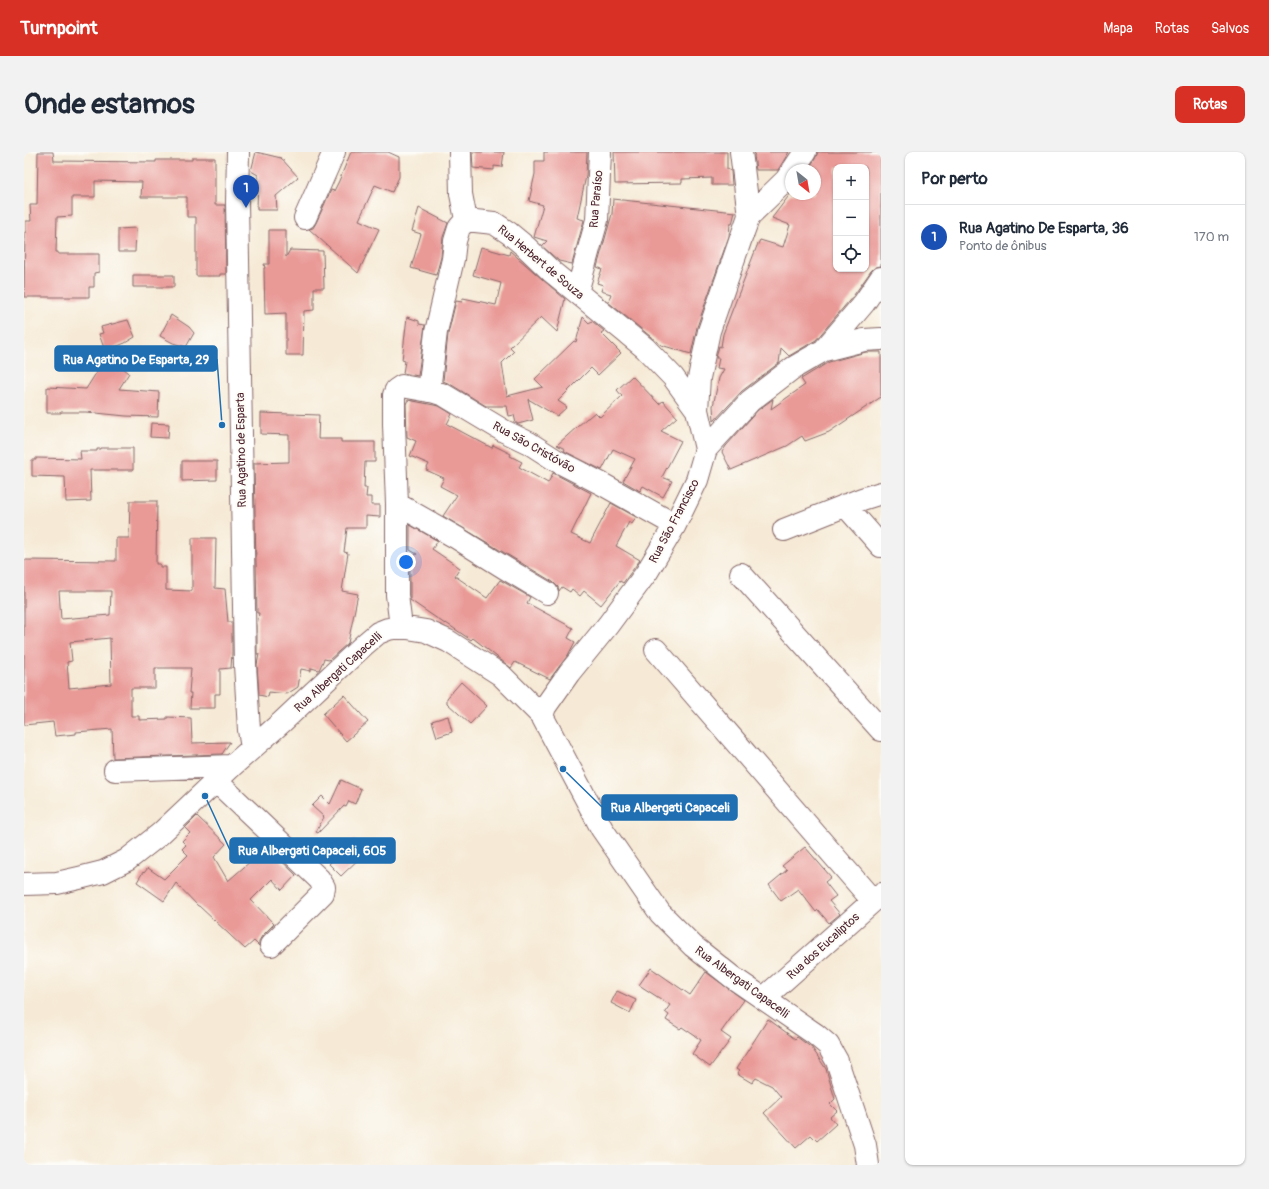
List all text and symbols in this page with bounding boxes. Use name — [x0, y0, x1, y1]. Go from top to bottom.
text: Turnpoint — [20, 16, 98, 40]
text: Mapa — [1103, 20, 1133, 37]
text: Rotas — [1155, 20, 1189, 37]
text: Salvos — [1211, 20, 1249, 37]
button: Rotas — [1175, 86, 1245, 123]
text: Onde estamos — [24, 87, 195, 122]
north arrow — [785, 164, 821, 200]
map controls — [833, 164, 869, 272]
button: + — [833, 164, 869, 200]
text: Por perto — [921, 168, 988, 189]
street label: Rua Paraíso — [587, 169, 607, 229]
pin: 1 — [233, 175, 259, 208]
button: − — [833, 200, 869, 236]
text: Rua Agatino De Esparta, 36 — [959, 219, 1129, 238]
street label: Rua Herbert de Souza — [495, 222, 587, 303]
text: 1 — [931, 229, 937, 245]
text: 170 m — [1194, 229, 1229, 245]
button: locate — [833, 236, 869, 272]
text: Ponto de ônibus — [959, 238, 1047, 254]
callout: Rua Agatino De Esparta, 29 — [55, 346, 217, 371]
text: Rua Agatino De Esparta, 29 — [63, 352, 209, 368]
street label: Rua Agatino de Esparta — [233, 392, 250, 508]
street label: Rua São Cristóvão — [490, 419, 578, 477]
street label: Rua São Francisco — [646, 476, 703, 566]
your location — [396, 552, 416, 572]
street label: Rua Albergati Capacelli — [291, 629, 385, 716]
callout: Rua Albergati Capaceli — [602, 795, 737, 820]
text: Rua Albergati Capaceli — [610, 800, 730, 816]
callout: Rua Albergati Capaceli, 605 — [230, 838, 395, 863]
text: Rua Albergati Capaceli, 605 — [238, 843, 386, 859]
street label: Rua dos Eucaliptos — [784, 909, 863, 983]
street label: Rua Albergati Capacelli — [692, 943, 792, 1022]

